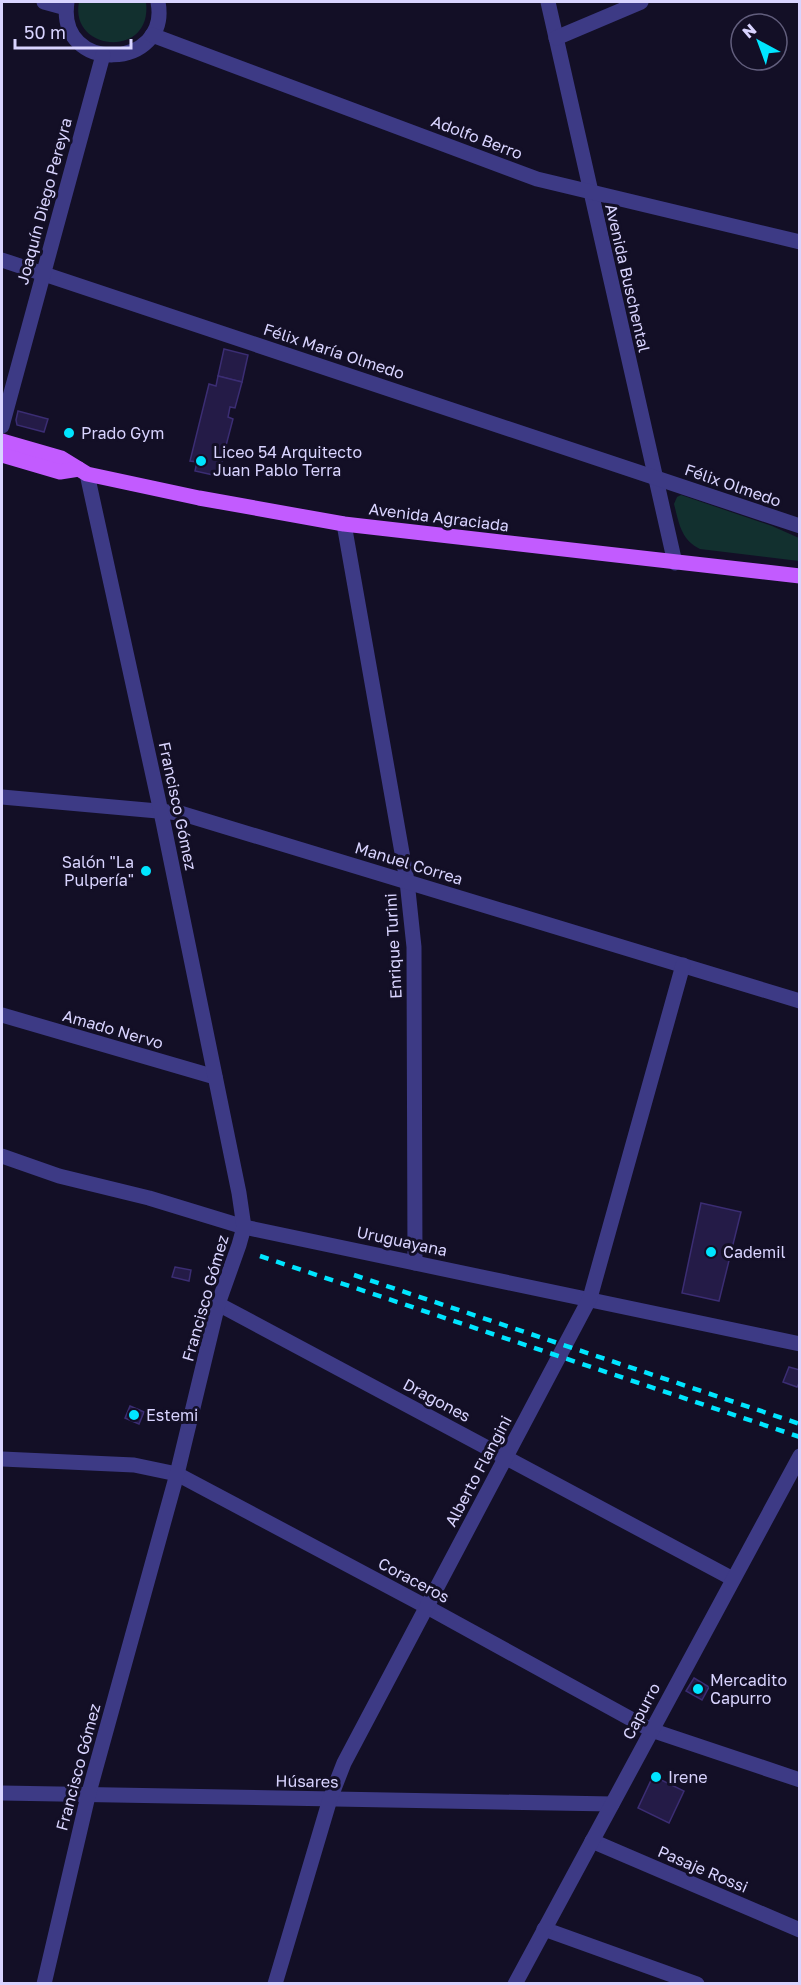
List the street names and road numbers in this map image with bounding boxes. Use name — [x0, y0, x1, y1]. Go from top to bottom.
street label: Adolfo Berro — [429, 110, 525, 164]
street label: Joaquín Diego Pereyra — [12, 115, 76, 287]
street label: Avenida Buschental — [601, 202, 655, 354]
street label: Félix María Olmedo — [261, 319, 407, 383]
street label: Félix Olmedo — [682, 459, 784, 511]
street label: Avenida Agraciada — [368, 498, 510, 536]
street label: Francisco Gómez — [155, 740, 201, 872]
street label: Manuel Correa — [353, 837, 465, 889]
street label: Enrique Turini — [380, 893, 406, 999]
street label: Amado Nervo — [60, 1005, 166, 1053]
street label: Uruguayana — [355, 1222, 449, 1260]
street label: Francisco Gómez — [177, 1232, 233, 1364]
street label: Dragones — [400, 1374, 474, 1426]
street label: Alberto Flangini — [440, 1412, 516, 1530]
street label: Coraceros — [375, 1553, 453, 1607]
street label: Capurro — [618, 1679, 664, 1743]
street label: Francisco Gómez — [51, 1701, 105, 1833]
street label: Húsares — [275, 1770, 339, 1792]
street label: Pasaje Rossi — [655, 1841, 751, 1897]

